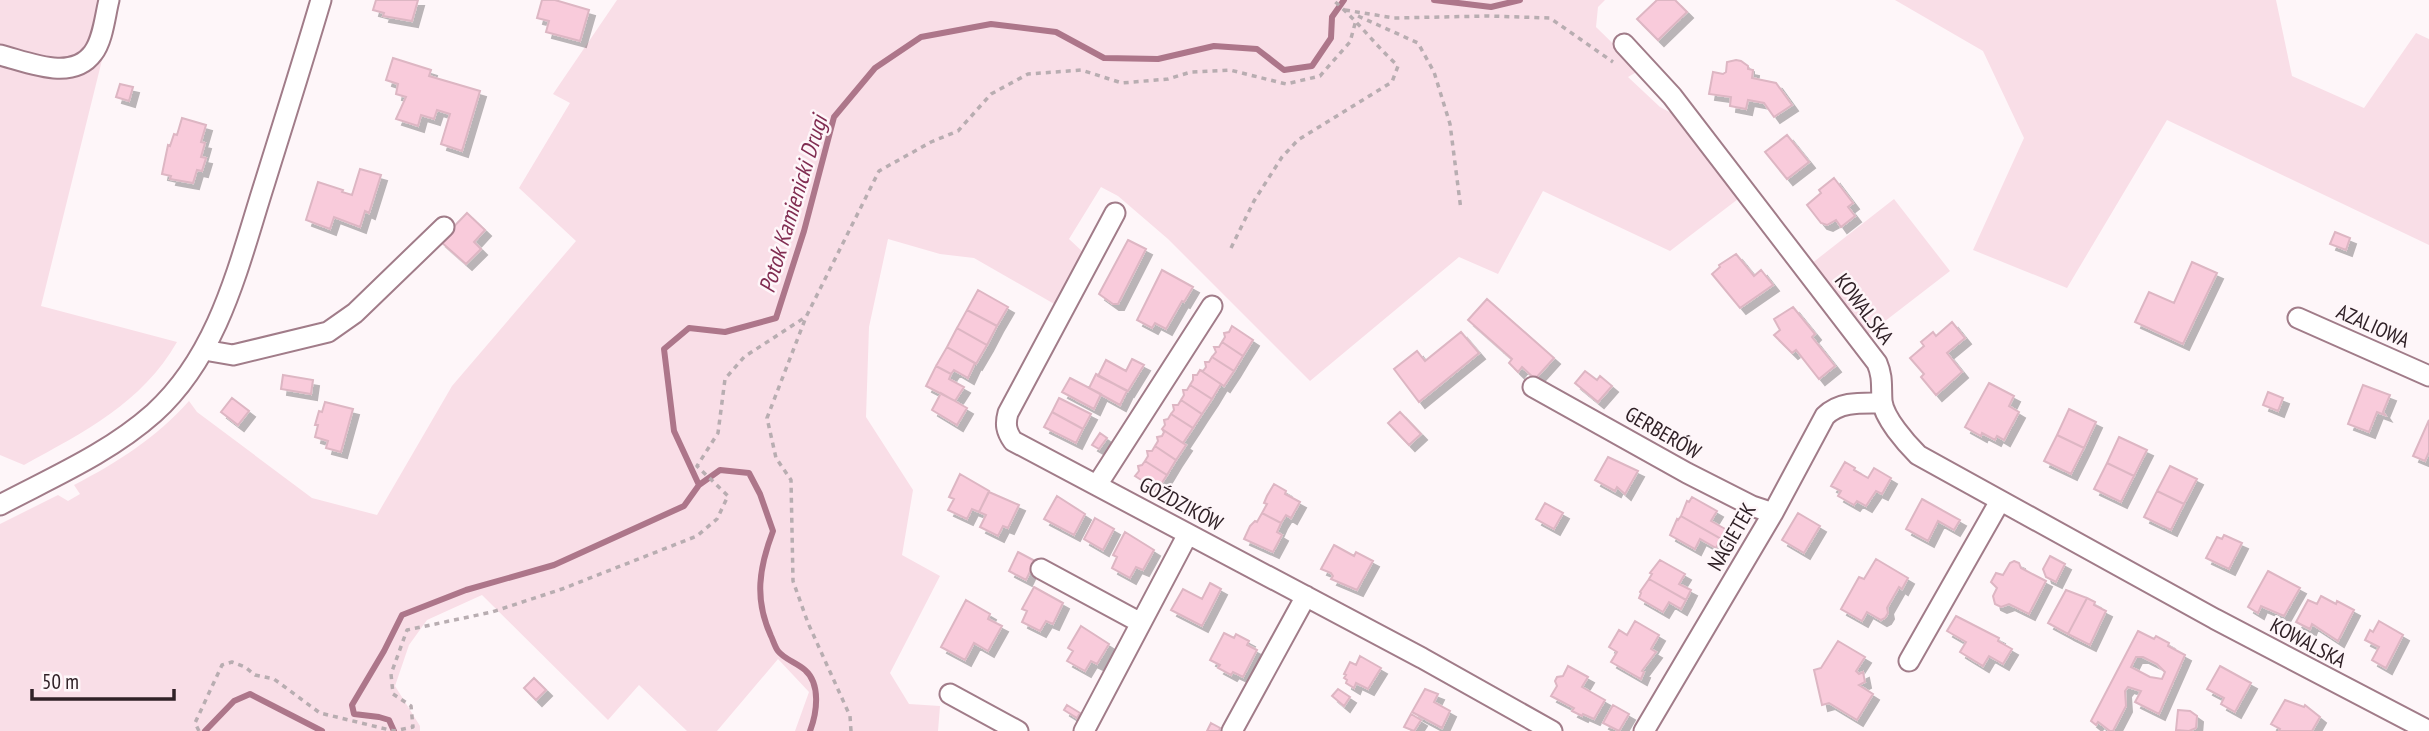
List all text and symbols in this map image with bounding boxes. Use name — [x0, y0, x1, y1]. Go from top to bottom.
water label: Potok Kamienicki Drugi — [752, 109, 834, 296]
street label: KOWALSKA — [1829, 268, 1900, 350]
street label: AZALIOWA — [2333, 298, 2414, 354]
street label: GERBERÓW — [1621, 400, 1706, 465]
street label: GOŹDZIKÓW — [1135, 470, 1228, 537]
street label: NAGIETEK — [1701, 498, 1762, 575]
street label: KOWALSKA — [2266, 611, 2351, 674]
scale bar — [32, 658, 173, 702]
text: 50 m — [42, 668, 79, 695]

